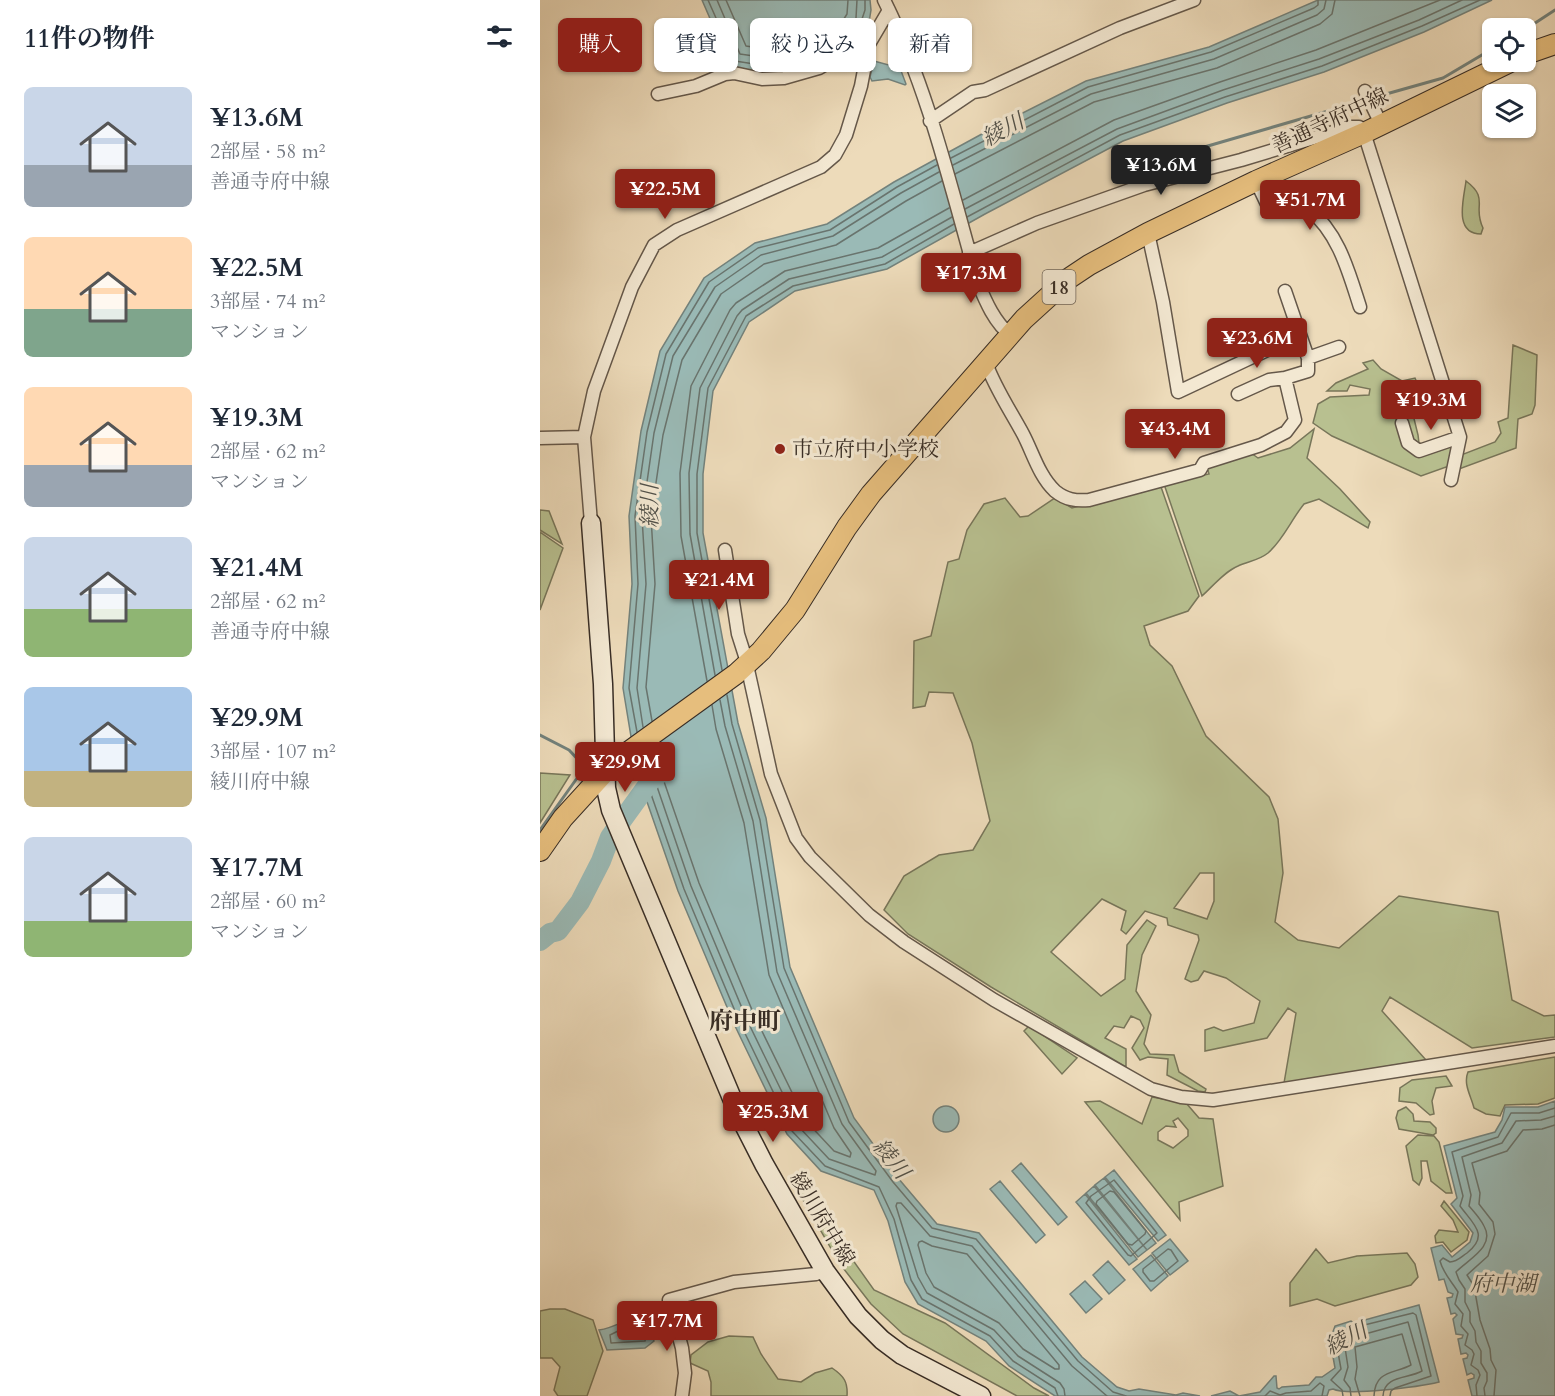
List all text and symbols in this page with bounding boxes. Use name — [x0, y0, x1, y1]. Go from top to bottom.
chip: 購入 — [558, 18, 642, 72]
chip: 賃貸 — [654, 18, 738, 72]
chip: 絞り込み — [750, 18, 876, 72]
chip: 新着 — [888, 18, 972, 72]
map controls — [1482, 18, 1536, 138]
button: locate — [1482, 18, 1536, 72]
icon: filters — [483, 20, 516, 53]
text: 11件の物件 — [24, 21, 155, 56]
street label: 善通寺府中線 — [1267, 81, 1393, 161]
button: layers — [1482, 84, 1536, 138]
text: ¥13.6M — [210, 100, 303, 135]
water label: 綾川 — [977, 105, 1031, 154]
icon: home — [72, 111, 144, 183]
text: 2部屋 · 58 m² — [210, 138, 326, 165]
pin: ¥13.6M — [1112, 145, 1210, 196]
text: ¥13.6M — [1125, 151, 1197, 178]
text: 善通寺府中線 — [210, 168, 330, 195]
pin: ¥22.5M — [616, 169, 714, 220]
text: ¥22.5M — [629, 175, 701, 202]
pin: ¥51.7M — [1261, 180, 1359, 231]
text: ¥51.7M — [1274, 186, 1346, 213]
text: ¥22.5M — [210, 250, 303, 285]
pin: ¥17.3M — [922, 253, 1020, 304]
text: ¥17.3M — [935, 259, 1007, 286]
icon: home — [72, 261, 144, 333]
road number: 18 — [1042, 270, 1076, 304]
text: 3部屋 · 74 m² — [210, 288, 326, 315]
text: マンション — [210, 318, 309, 345]
pin: ¥23.6M — [1208, 318, 1306, 369]
text: ¥23.6M — [1221, 324, 1293, 351]
pin: ¥19.3M — [1382, 380, 1480, 431]
text: ¥19.3M — [1395, 386, 1467, 413]
text: ¥19.3M — [210, 400, 303, 435]
pin: ¥43.4M — [1126, 409, 1224, 460]
icon: home — [72, 411, 144, 483]
text: ¥43.4M — [1139, 415, 1211, 442]
place label: 市立府中小学校 — [792, 435, 939, 464]
text: 2部屋 · 62 m² — [210, 438, 326, 465]
marker: 市立府中小学校 — [773, 442, 787, 456]
text: マンション — [210, 468, 309, 495]
water label: 綾川 — [635, 482, 665, 528]
text: ¥21.4M — [210, 550, 303, 585]
pin: ¥21.4M — [670, 560, 768, 611]
icon: home — [72, 561, 144, 633]
text: ¥21.4M — [683, 566, 755, 593]
text: 2部屋 · 62 m² — [210, 588, 326, 615]
text: 善通寺府中線 — [210, 618, 330, 645]
text: ¥29.9M — [210, 700, 303, 735]
icon: home — [72, 711, 144, 783]
text: 3部屋 · 107 m² — [210, 738, 336, 765]
pin: ¥29.9M — [576, 742, 674, 793]
text: ¥29.9M — [589, 748, 661, 775]
text: 綾川府中線 — [210, 768, 310, 795]
text: ¥17.7M — [210, 850, 303, 885]
icon: home — [72, 861, 144, 933]
text: 2部屋 · 60 m² — [210, 888, 326, 915]
text: マンション — [210, 918, 309, 945]
district label: 府中町 — [709, 1005, 781, 1038]
pin: ¥25.3M — [724, 1092, 822, 1143]
text: ¥25.3M — [737, 1098, 809, 1125]
water label: 綾川 — [865, 1132, 918, 1187]
street label: 綾川府中線 — [783, 1167, 861, 1271]
water label: 府中湖 — [1470, 1269, 1540, 1299]
pin: ¥17.7M — [618, 1301, 716, 1352]
text: ¥17.7M — [631, 1307, 703, 1334]
water label: 綾川 — [1320, 1315, 1374, 1362]

